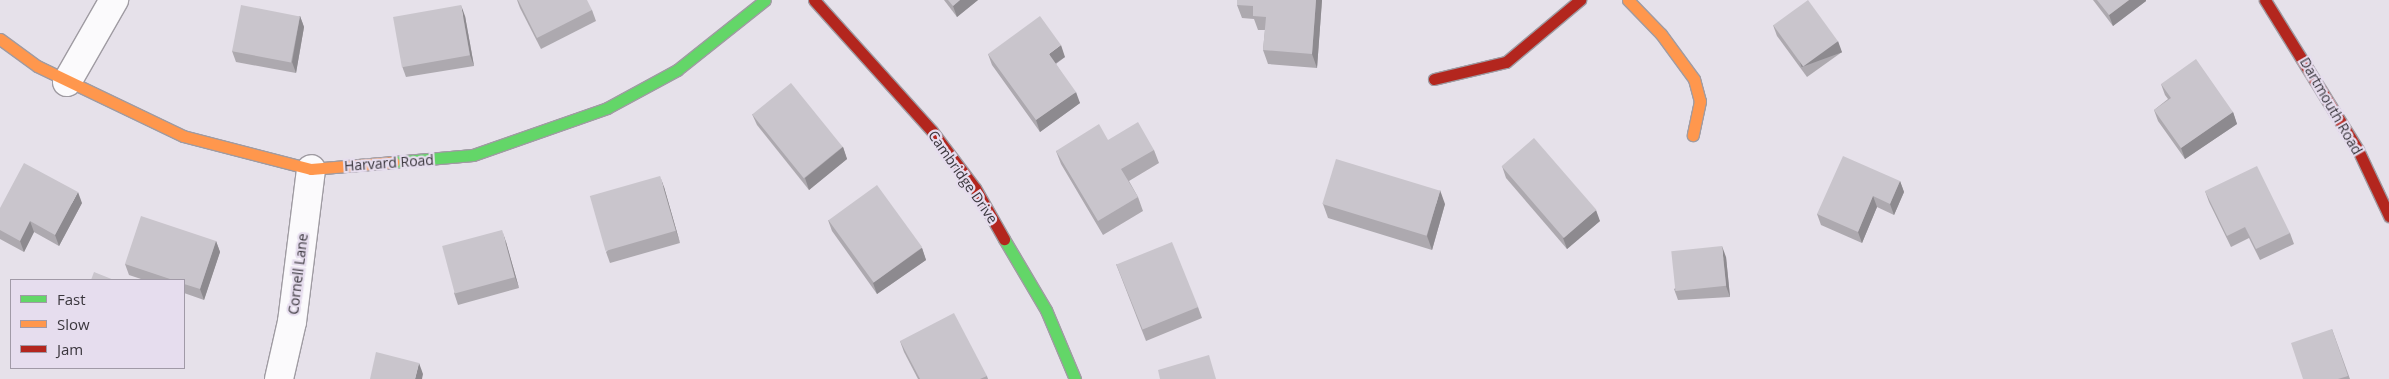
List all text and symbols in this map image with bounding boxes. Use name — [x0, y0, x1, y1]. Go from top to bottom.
street label: Dartmouth Road — [2296, 54, 2366, 158]
street label: Cambridge Drive — [925, 127, 1001, 227]
street label: Harvard Road — [344, 151, 434, 175]
street label: Cornell Lane — [285, 232, 311, 316]
legend — [10, 279, 185, 369]
text: Fast — [57, 289, 86, 309]
text: Slow — [57, 314, 90, 334]
text: Jam — [57, 339, 83, 359]

